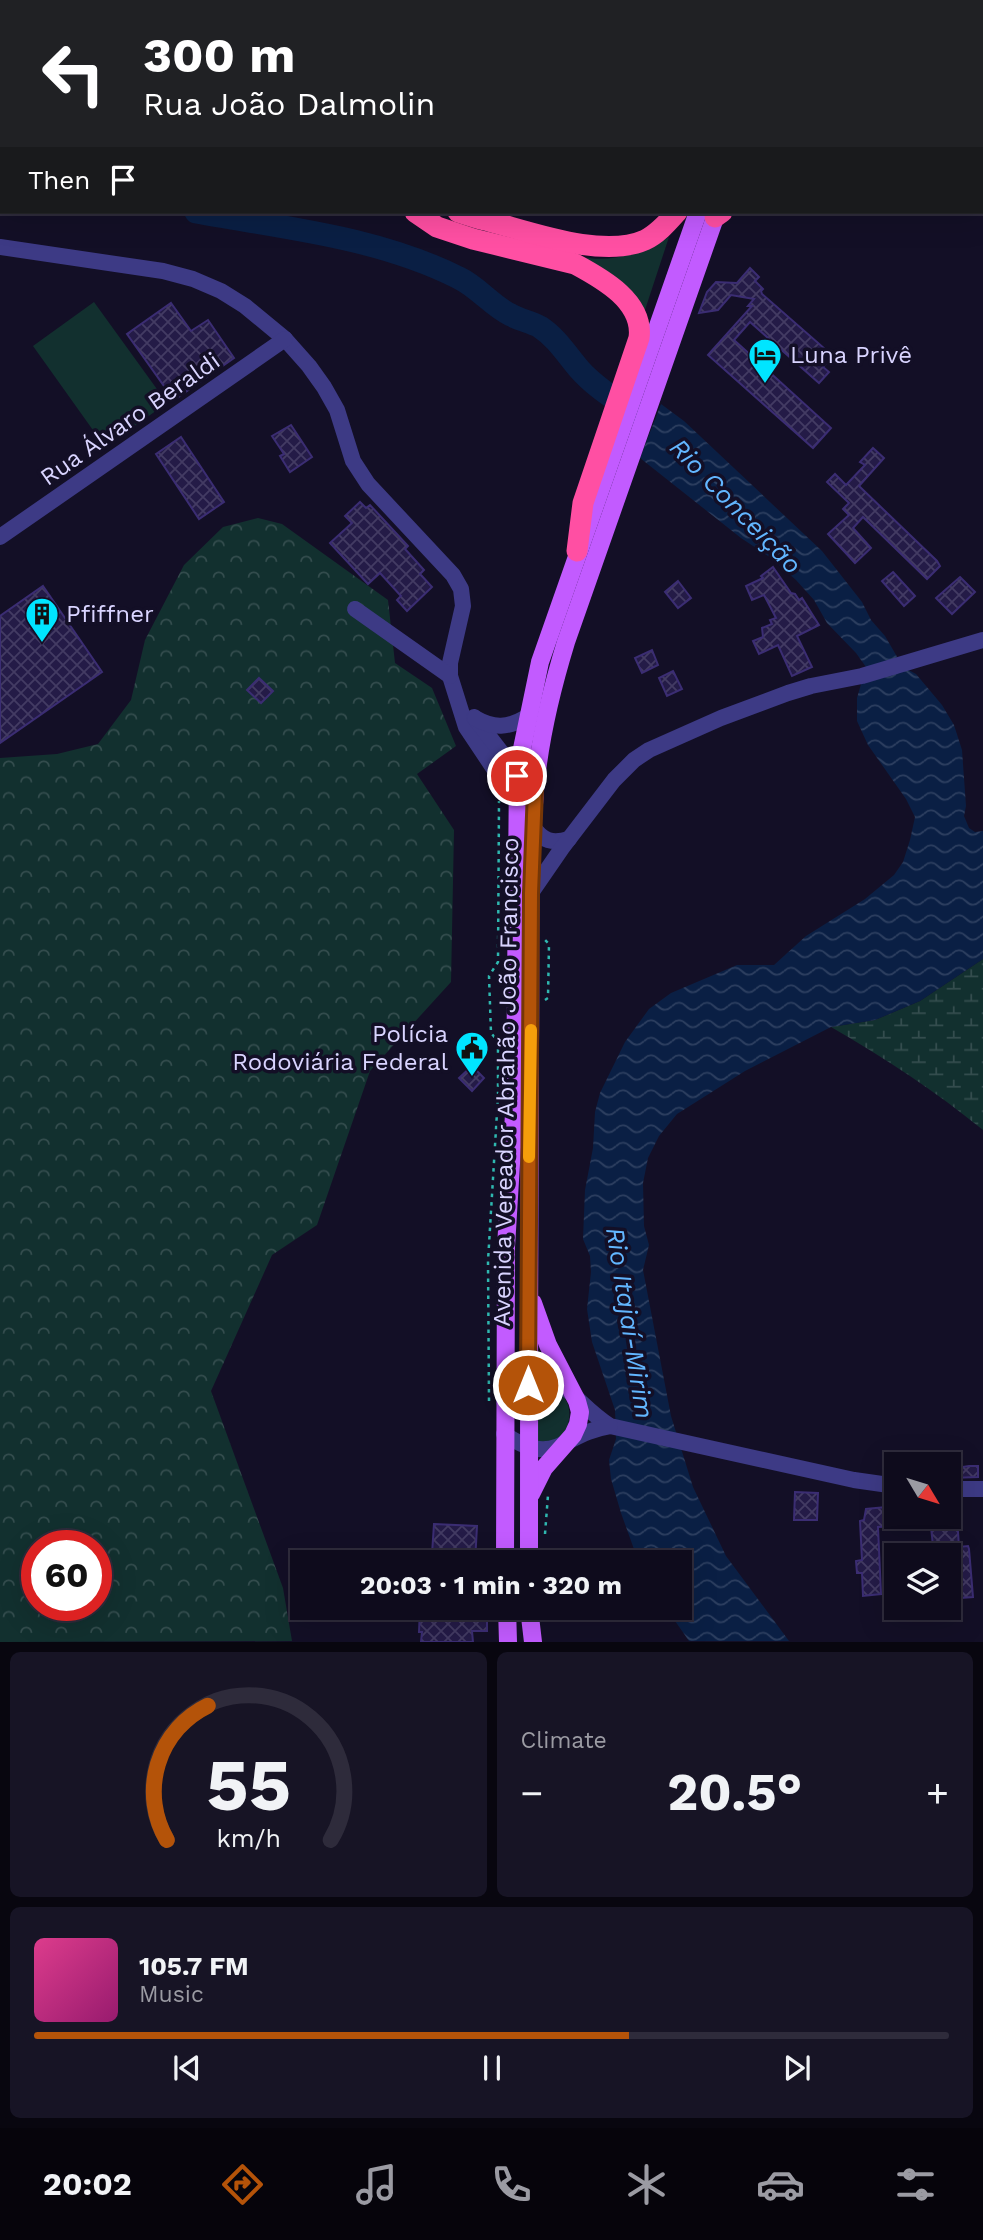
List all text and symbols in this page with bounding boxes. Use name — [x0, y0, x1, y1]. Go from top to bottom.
text: 300 m — [143, 26, 295, 84]
icon: left — [28, 28, 119, 119]
text: Rua João Dalmolin — [143, 85, 435, 123]
icon: arrive — [104, 161, 142, 199]
text: Then — [28, 165, 90, 195]
hotel icon: Luna Privê — [746, 336, 784, 385]
place label: Luna Privê — [790, 341, 912, 369]
street label: Rua Álvaro Beraldi — [35, 347, 225, 491]
water label: Rio Conceição — [664, 432, 808, 580]
building icon: Pfiffner — [23, 595, 61, 644]
place label: Pfiffner — [66, 600, 154, 628]
pin — [487, 746, 547, 806]
icon: arrive — [498, 757, 536, 795]
street label: Avenida Vereador Abrahão João Francisco — [488, 837, 524, 1327]
place label: Polícia Rodoviária Federal — [232, 1020, 449, 1076]
public building icon: Polícia Rodoviária Federal — [453, 1029, 491, 1078]
water label: Rio Itajaí-Mirim — [600, 1225, 660, 1421]
position arrow — [491, 1348, 565, 1422]
north arrow — [884, 1452, 961, 1530]
map controls — [884, 1452, 961, 1620]
speed limit sign: 60 — [21, 1530, 112, 1621]
button: layers — [884, 1543, 961, 1620]
text: 20:03 · 1 min · 320 m — [360, 1570, 622, 1600]
text: Climate — [521, 1727, 607, 1754]
text: 55 — [206, 1743, 291, 1829]
text: 20.5° — [667, 1762, 802, 1823]
text: − — [521, 1771, 543, 1815]
text: + — [926, 1771, 949, 1815]
text: km/h — [216, 1824, 280, 1853]
text: 105.7 FM — [139, 1951, 249, 1981]
text: Music — [139, 1981, 204, 2008]
icon: previous — [168, 2049, 206, 2087]
icon: pause — [473, 2049, 511, 2087]
icon: next — [778, 2049, 816, 2087]
icon: directions — [218, 2160, 267, 2209]
icon: music — [352, 2160, 401, 2209]
icon: phone — [487, 2160, 536, 2209]
icon: climate — [622, 2160, 671, 2209]
icon: car — [756, 2160, 805, 2209]
icon: filters — [891, 2160, 940, 2209]
text: 20:02 — [43, 2165, 132, 2203]

